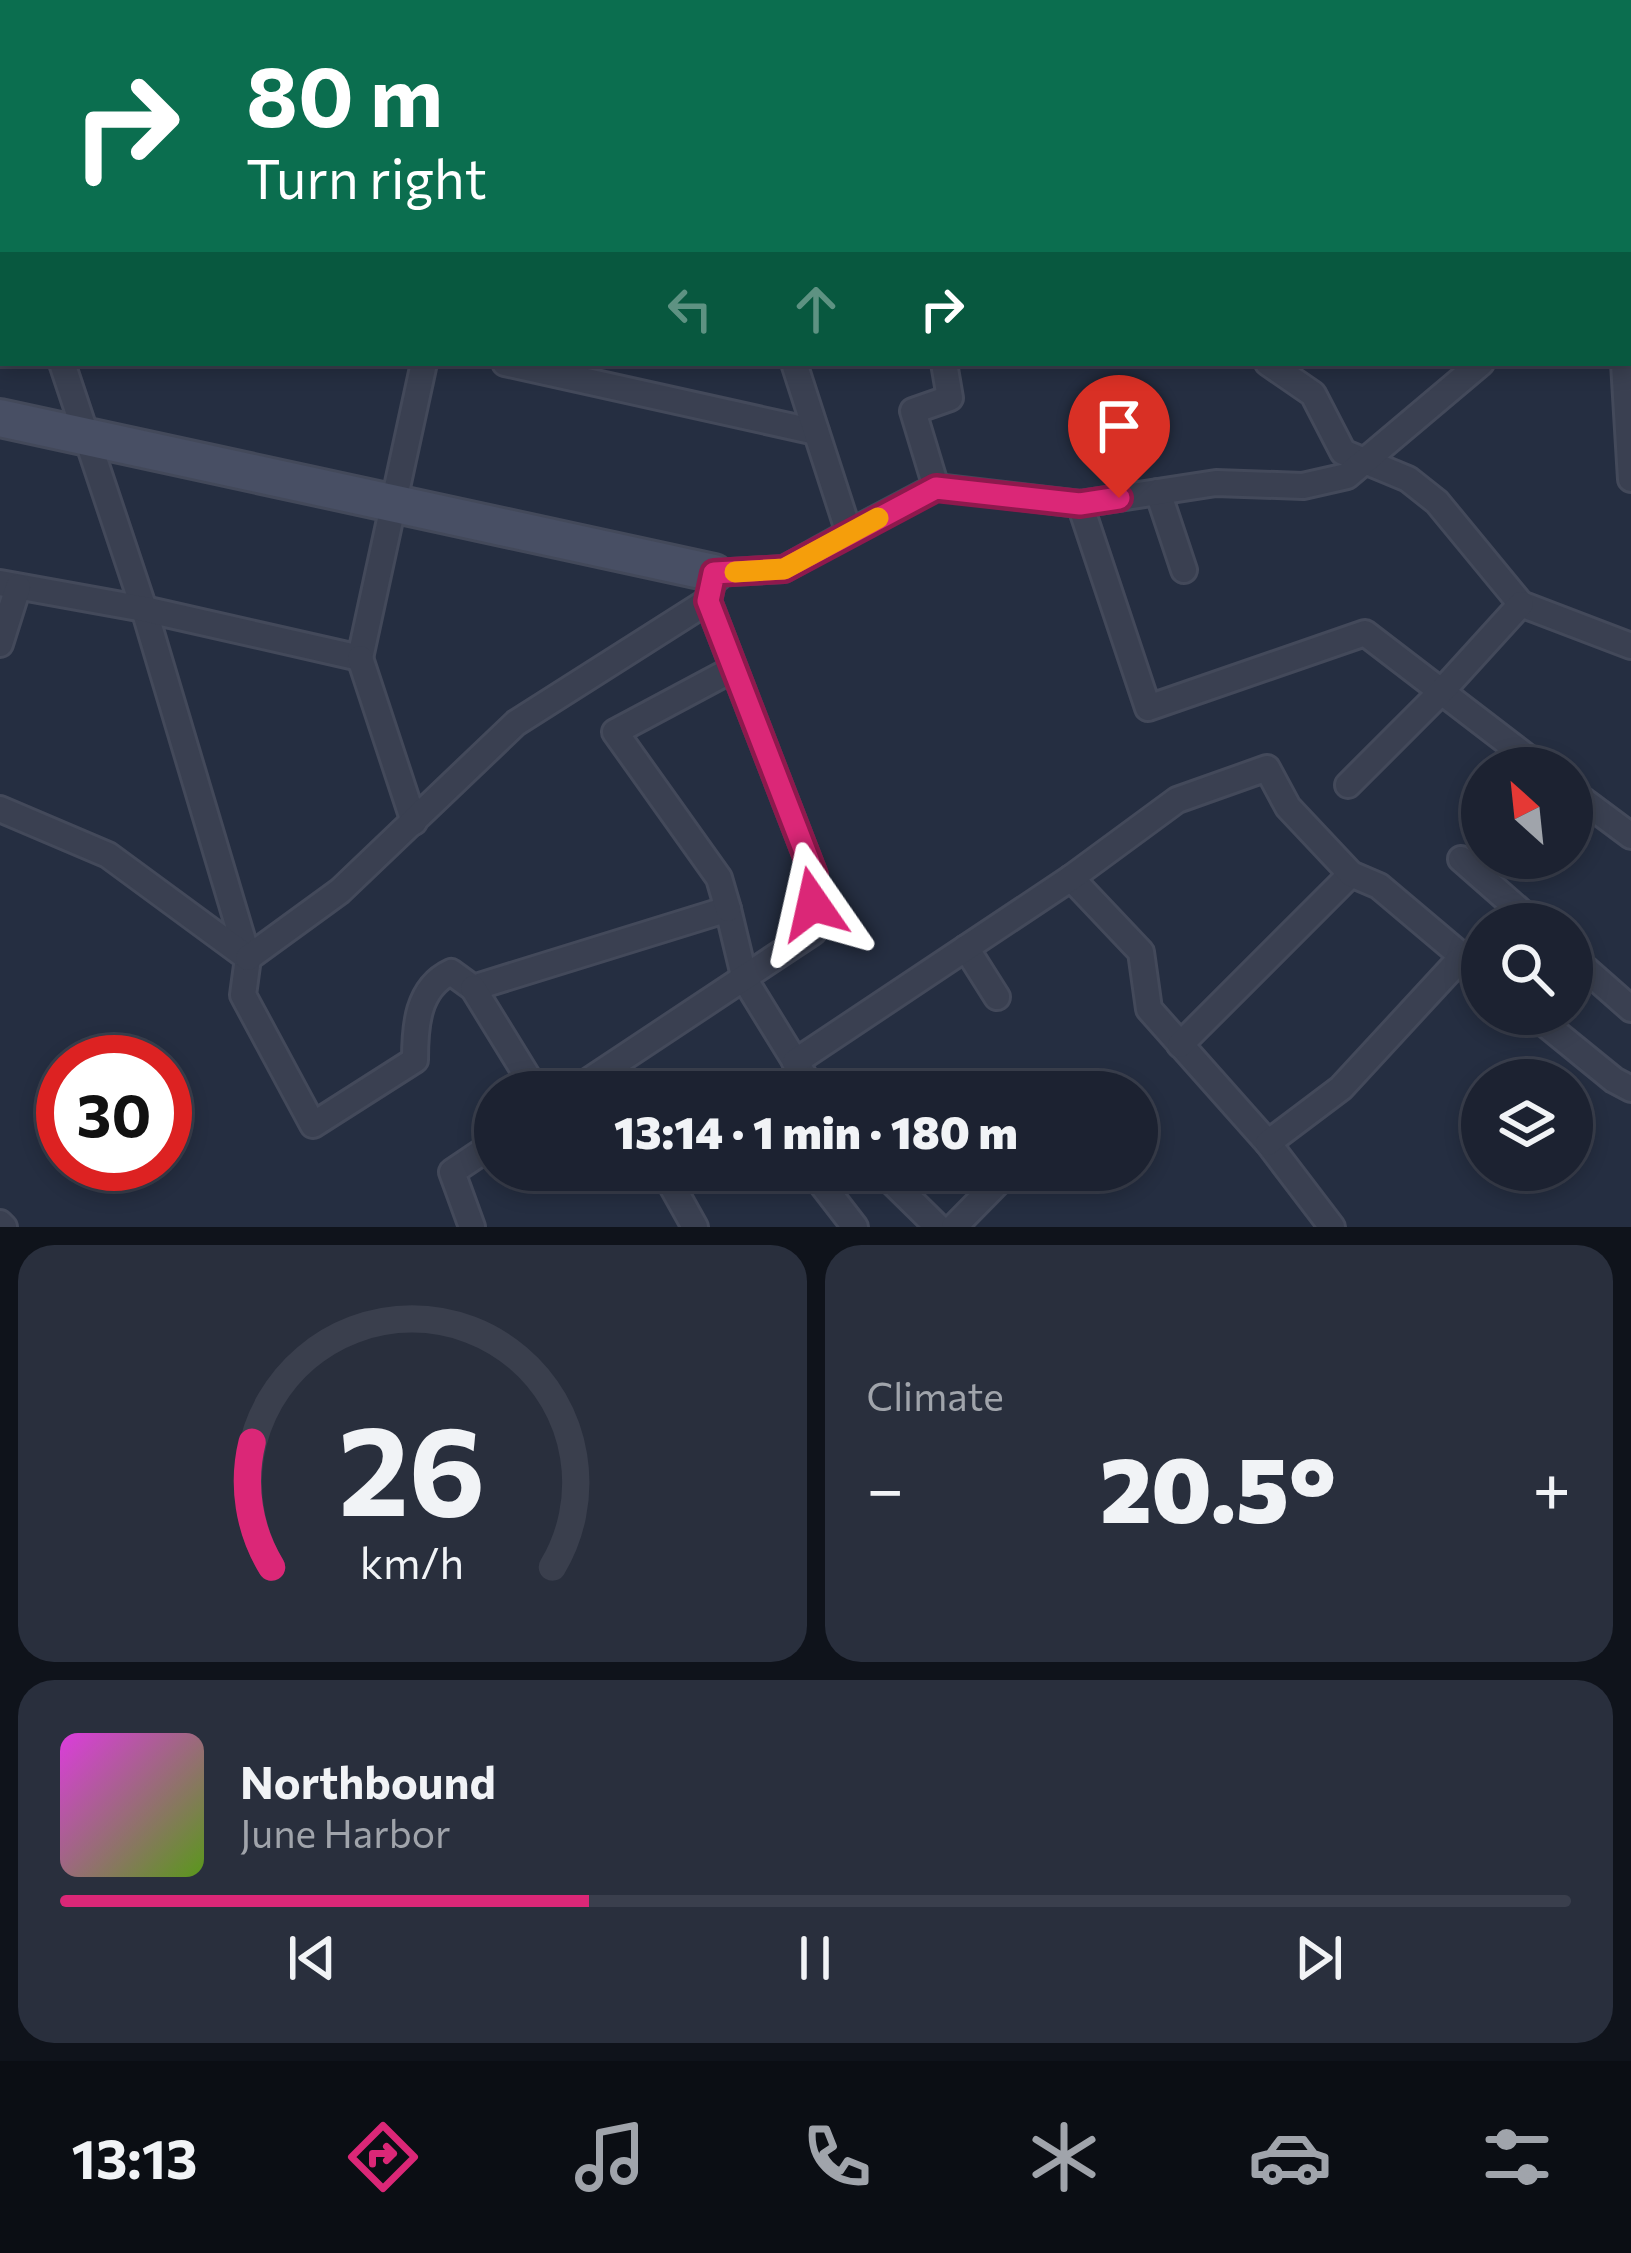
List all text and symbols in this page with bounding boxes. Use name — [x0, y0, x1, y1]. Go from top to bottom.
text: 80 m — [246, 42, 443, 144]
icon: right — [48, 48, 204, 204]
text: Turn right — [246, 144, 487, 210]
icon: left — [657, 276, 723, 342]
icon: ahead — [783, 276, 849, 342]
icon: right — [909, 276, 975, 342]
pin — [1068, 375, 1170, 498]
icon: arrive — [1086, 393, 1152, 459]
north arrow — [1461, 747, 1593, 879]
map controls — [1461, 747, 1593, 1191]
position arrow — [750, 841, 876, 967]
button: search — [1461, 903, 1593, 1035]
speed limit sign: 30 — [36, 1035, 192, 1191]
button: layers — [1461, 1059, 1593, 1191]
text: 13:14 · 1 min · 180 m — [614, 1103, 1018, 1158]
text: Climate — [867, 1371, 1004, 1419]
text: 26 — [339, 1389, 486, 1542]
text: 20.5° — [1100, 1431, 1336, 1542]
text: − — [867, 1446, 904, 1527]
text: + — [1532, 1446, 1571, 1527]
text: km/h — [360, 1534, 464, 1587]
text: Northbound — [240, 1753, 496, 1808]
text: June Harbor — [240, 1808, 451, 1856]
icon: previous — [279, 1925, 345, 1991]
icon: pause — [782, 1925, 848, 1991]
icon: next — [1286, 1925, 1352, 1991]
icon: directions — [341, 2115, 425, 2199]
icon: music — [568, 2115, 652, 2199]
icon: phone — [795, 2115, 879, 2199]
icon: climate — [1022, 2115, 1106, 2199]
icon: car — [1248, 2115, 1332, 2199]
icon: filters — [1475, 2115, 1559, 2199]
text: 13:13 — [71, 2124, 198, 2190]

